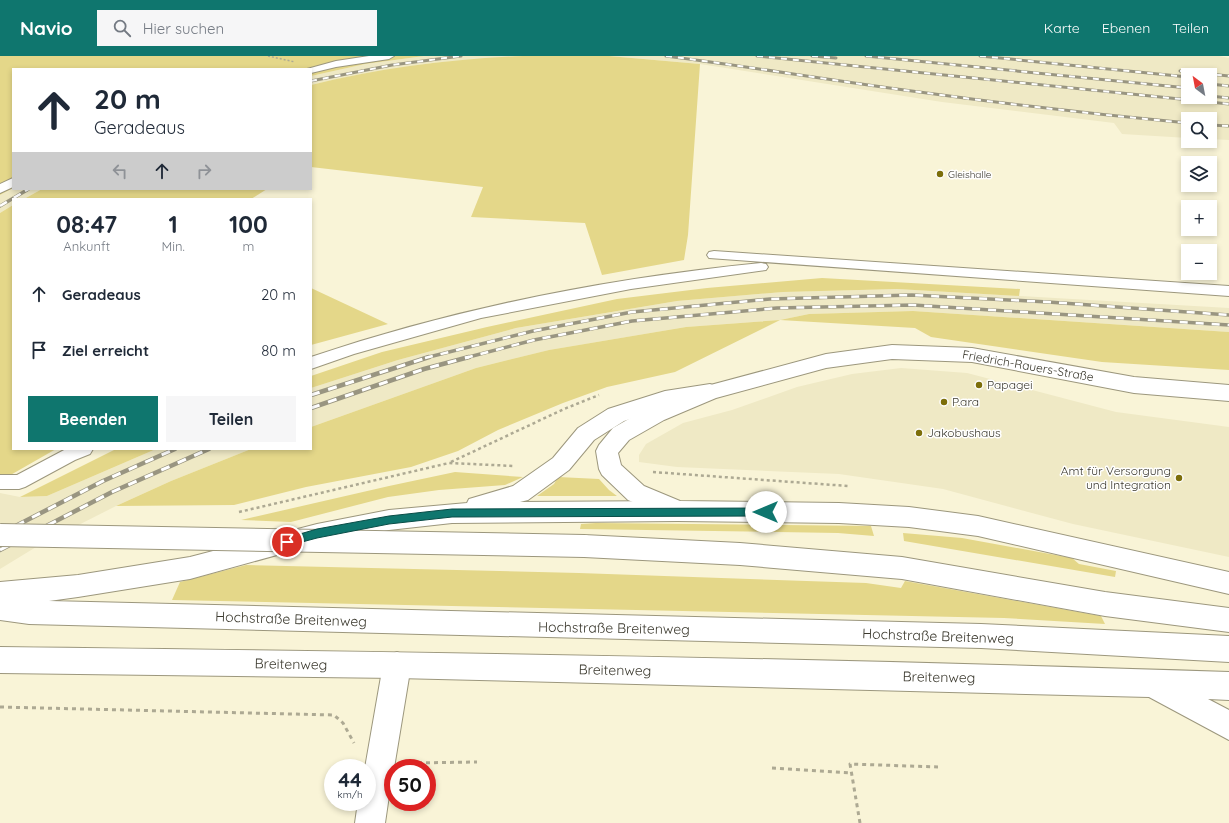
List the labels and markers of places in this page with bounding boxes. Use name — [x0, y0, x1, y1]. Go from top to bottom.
place label: Gleishalle — [948, 168, 992, 181]
marker: Gleishalle — [935, 169, 945, 179]
place label: Papagei — [987, 377, 1033, 392]
marker: Papagei — [974, 380, 984, 390]
place label: P.ara — [952, 394, 979, 409]
marker: P.ara — [939, 397, 949, 407]
place label: Jakobushaus — [927, 425, 1001, 440]
marker: Jakobushaus — [914, 428, 924, 438]
place label: Amt für Versorgung und Integration — [1061, 463, 1171, 492]
marker: Amt für Versorgung und Integration — [1174, 473, 1184, 483]
pin — [270, 525, 304, 559]

